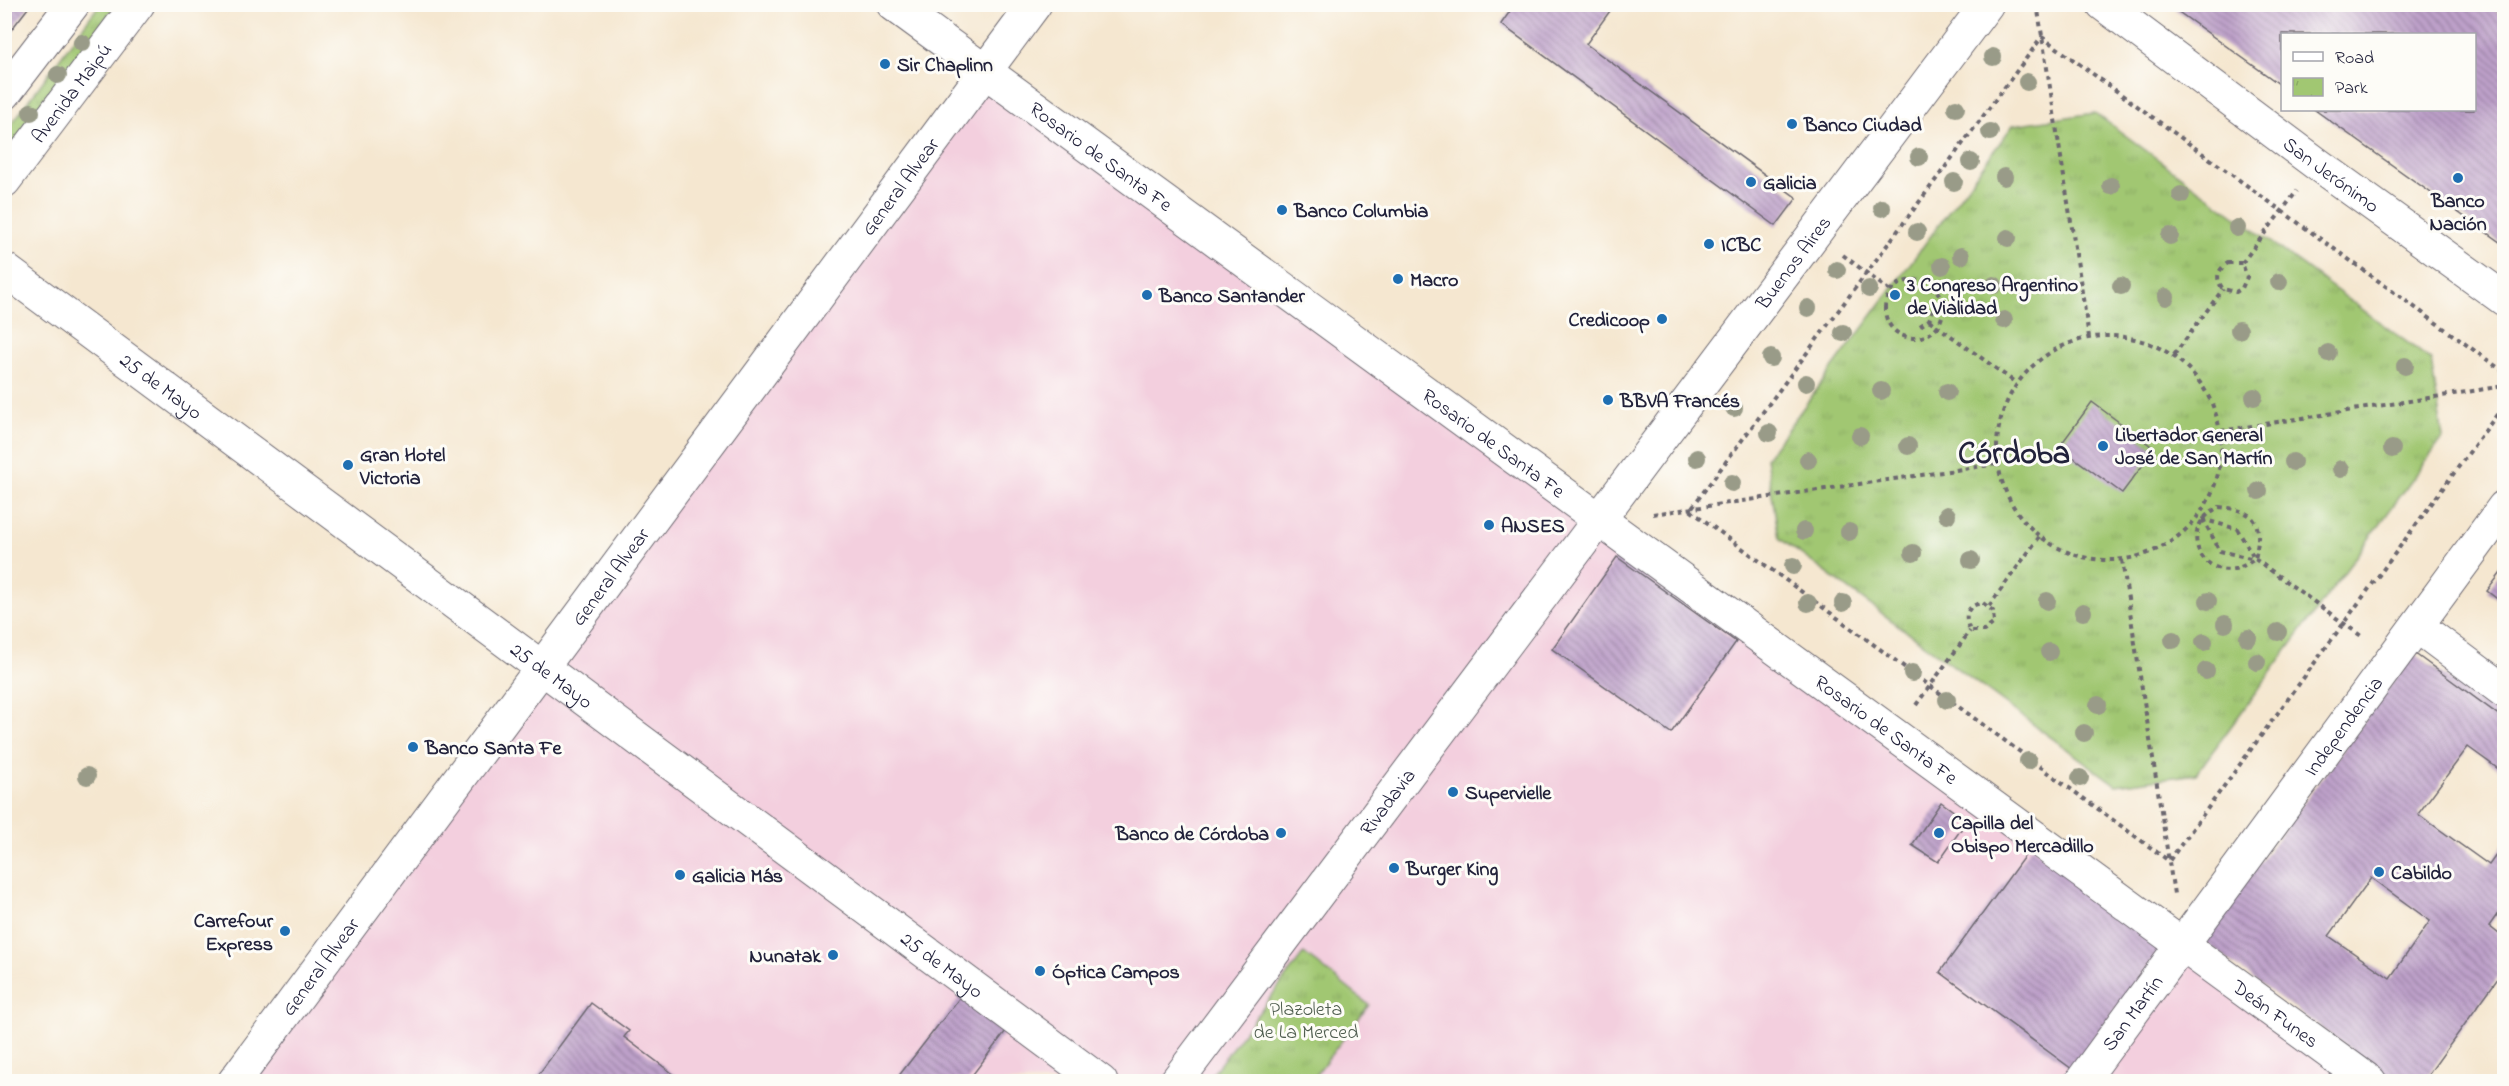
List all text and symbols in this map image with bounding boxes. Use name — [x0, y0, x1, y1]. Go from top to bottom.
legend — [2281, 33, 2476, 111]
street label: Avenida Maipú — [26, 38, 120, 150]
text: Road — [2335, 46, 2374, 72]
place label: Sir Chaplinn — [897, 52, 993, 81]
marker: Sir Chaplinn — [878, 57, 892, 71]
text: Park — [2335, 76, 2368, 102]
street label: Rosario de Santa Fe — [1022, 96, 1178, 220]
place label: Banco Ciudad — [1803, 112, 1922, 141]
marker: Banco Ciudad — [1785, 117, 1799, 131]
street label: San Jerónimo — [2276, 131, 2384, 221]
street label: General Alvear — [855, 132, 948, 243]
place label: Galicia — [1763, 170, 1817, 199]
marker: Banco Nación — [2451, 171, 2465, 185]
marker: Galicia — [1744, 175, 1758, 189]
place label: Banco Nación — [2429, 188, 2487, 240]
place label: Banco Columbia — [1293, 198, 1429, 227]
marker: Banco Columbia — [1275, 203, 1289, 217]
street label: Buenos Aires — [1749, 211, 1840, 317]
place label: ICBC — [1721, 232, 1761, 261]
marker: ICBC — [1702, 237, 1716, 251]
place label: Macro — [1410, 267, 1458, 296]
marker: Macro — [1391, 272, 1405, 286]
place label: 3 Congreso Argentino de Vialidad — [1906, 272, 2078, 324]
place label: Banco Santander — [1158, 283, 1305, 312]
marker: Banco Santander — [1140, 288, 1154, 302]
marker: 3 Congreso Argentino de Vialidad — [1888, 288, 1902, 302]
place label: Credicoop — [1568, 307, 1650, 336]
marker: Credicoop — [1655, 312, 1669, 326]
street label: 25 de Mayo — [112, 347, 207, 428]
street label: Rosario de Santa Fe — [1415, 383, 1570, 507]
place label: BBVA Francés — [1619, 388, 1740, 417]
marker: BBVA Francés — [1601, 393, 1615, 407]
place label: Libertador General José de San Martín — [2115, 422, 2272, 474]
district label: Córdoba — [1958, 432, 2070, 479]
marker: Libertador General José de San Martín — [2096, 439, 2110, 453]
place label: Gran Hotel Victoria — [359, 442, 445, 494]
marker: Gran Hotel Victoria — [341, 458, 355, 472]
place label: ANSES — [1501, 513, 1565, 542]
marker: ANSES — [1482, 518, 1496, 532]
street label: General Alvear — [566, 522, 658, 633]
street label: 25 de Mayo — [503, 637, 598, 718]
street label: Rosario de Santa Fe — [1807, 669, 1963, 793]
street label: Independencia — [2298, 671, 2392, 784]
place label: Banco Santa Fe — [424, 735, 562, 764]
marker: Banco Santa Fe — [406, 740, 420, 754]
street label: Rivadavia — [1354, 763, 1424, 843]
place label: Supervielle — [1465, 780, 1552, 809]
marker: Supervielle — [1446, 785, 1460, 799]
place label: Capilla del Obispo Mercadillo — [1951, 810, 2094, 862]
place label: Banco de Córdoba — [1114, 821, 1269, 850]
marker: Banco de Córdoba — [1274, 826, 1288, 840]
marker: Capilla del Obispo Mercadillo — [1932, 826, 1946, 840]
place label: Burger King — [1405, 856, 1498, 886]
place label: Cabildo — [2391, 860, 2452, 889]
marker: Burger King — [1387, 861, 1401, 875]
place label: Galicia Más — [692, 863, 783, 892]
marker: Cabildo — [2372, 865, 2386, 879]
marker: Galicia Más — [673, 868, 687, 882]
place label: Carrefour Express — [194, 908, 274, 960]
street label: General Alvear — [276, 912, 369, 1023]
marker: Carrefour Express — [278, 924, 292, 938]
street label: 25 de Mayo — [893, 926, 988, 1007]
place label: Nunatak — [749, 943, 822, 972]
marker: Nunatak — [826, 948, 840, 962]
place label: Óptica Campos — [1052, 959, 1180, 988]
marker: Óptica Campos — [1033, 964, 1047, 978]
street label: San Martín — [2096, 970, 2172, 1058]
street label: Deán Funes — [2224, 973, 2324, 1057]
park label: Plazoleta de La Merced — [1254, 996, 1358, 1048]

